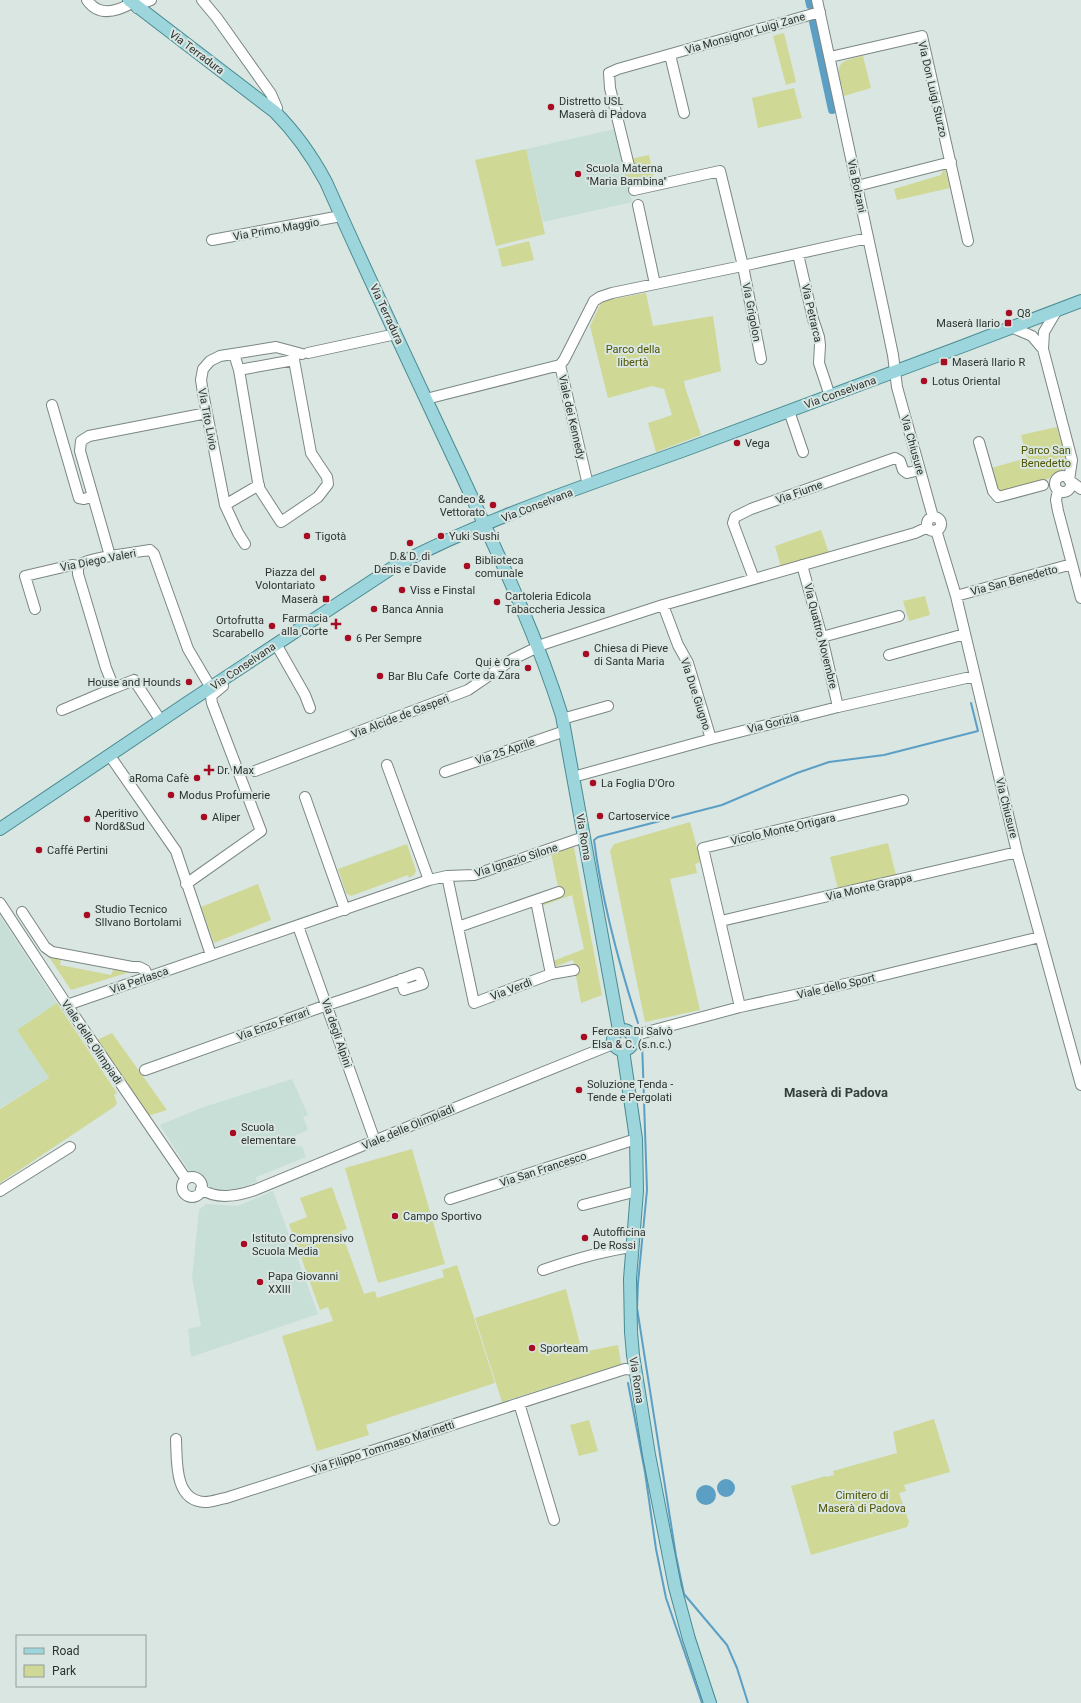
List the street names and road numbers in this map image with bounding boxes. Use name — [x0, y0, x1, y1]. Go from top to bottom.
street label: Via Monsignor Luigi Zane — [684, 10, 807, 57]
street label: Via Terradura — [167, 28, 227, 77]
street label: Via Don Luigi Sturzo — [915, 40, 950, 138]
street label: Via Bolzani — [844, 158, 869, 214]
street label: Via Primo Maggio — [232, 216, 320, 243]
street label: Via Terradura — [367, 282, 406, 346]
street label: Via Grigolon — [739, 282, 764, 343]
street label: Via Petrarca — [798, 283, 825, 344]
street label: Via Conselvana — [803, 373, 878, 411]
street label: Viale dei Kennedy — [555, 374, 588, 461]
street label: Via Tito Livio — [195, 387, 220, 451]
street label: Via Chiusure — [898, 414, 927, 477]
street label: Via Fiume — [774, 478, 824, 507]
street label: Via Conselvana — [500, 486, 575, 525]
street label: Via Diego Valeri — [59, 547, 137, 574]
street label: Via San Benedetto — [969, 563, 1059, 598]
street label: Via Quattro Novembre — [801, 582, 840, 690]
street label: Via Conselvana — [208, 640, 278, 693]
street label: Via Due Giugno — [678, 656, 713, 732]
street label: Via Alcide de Gasperi — [349, 692, 451, 741]
street label: Via Gorizia — [746, 711, 800, 736]
street label: Via 25 Aprile — [474, 735, 537, 768]
street label: Via Chiusure — [993, 777, 1020, 840]
street label: Vicolo Monte Ortigara — [730, 811, 837, 848]
street label: Via Roma — [573, 813, 594, 861]
street label: Via Ignazio Silone — [473, 841, 560, 880]
street label: Via Monte Grappa — [825, 871, 913, 904]
street label: Via Perlasca — [108, 964, 170, 997]
street label: Viale dello Sport — [796, 971, 877, 1002]
street label: Via Verdi — [489, 976, 534, 1003]
street label: Via degli Alpini — [319, 997, 354, 1069]
street label: Viale delle Olimpiadi — [58, 998, 125, 1087]
street label: Via Enzo Ferrari — [235, 1005, 311, 1044]
street label: Viale delle Olimpiadi — [360, 1102, 456, 1153]
street label: Via San Francesco — [498, 1149, 588, 1190]
street label: Via Roma — [626, 1356, 647, 1404]
street label: Via Filippo Tommaso Marinetti — [310, 1418, 456, 1477]

